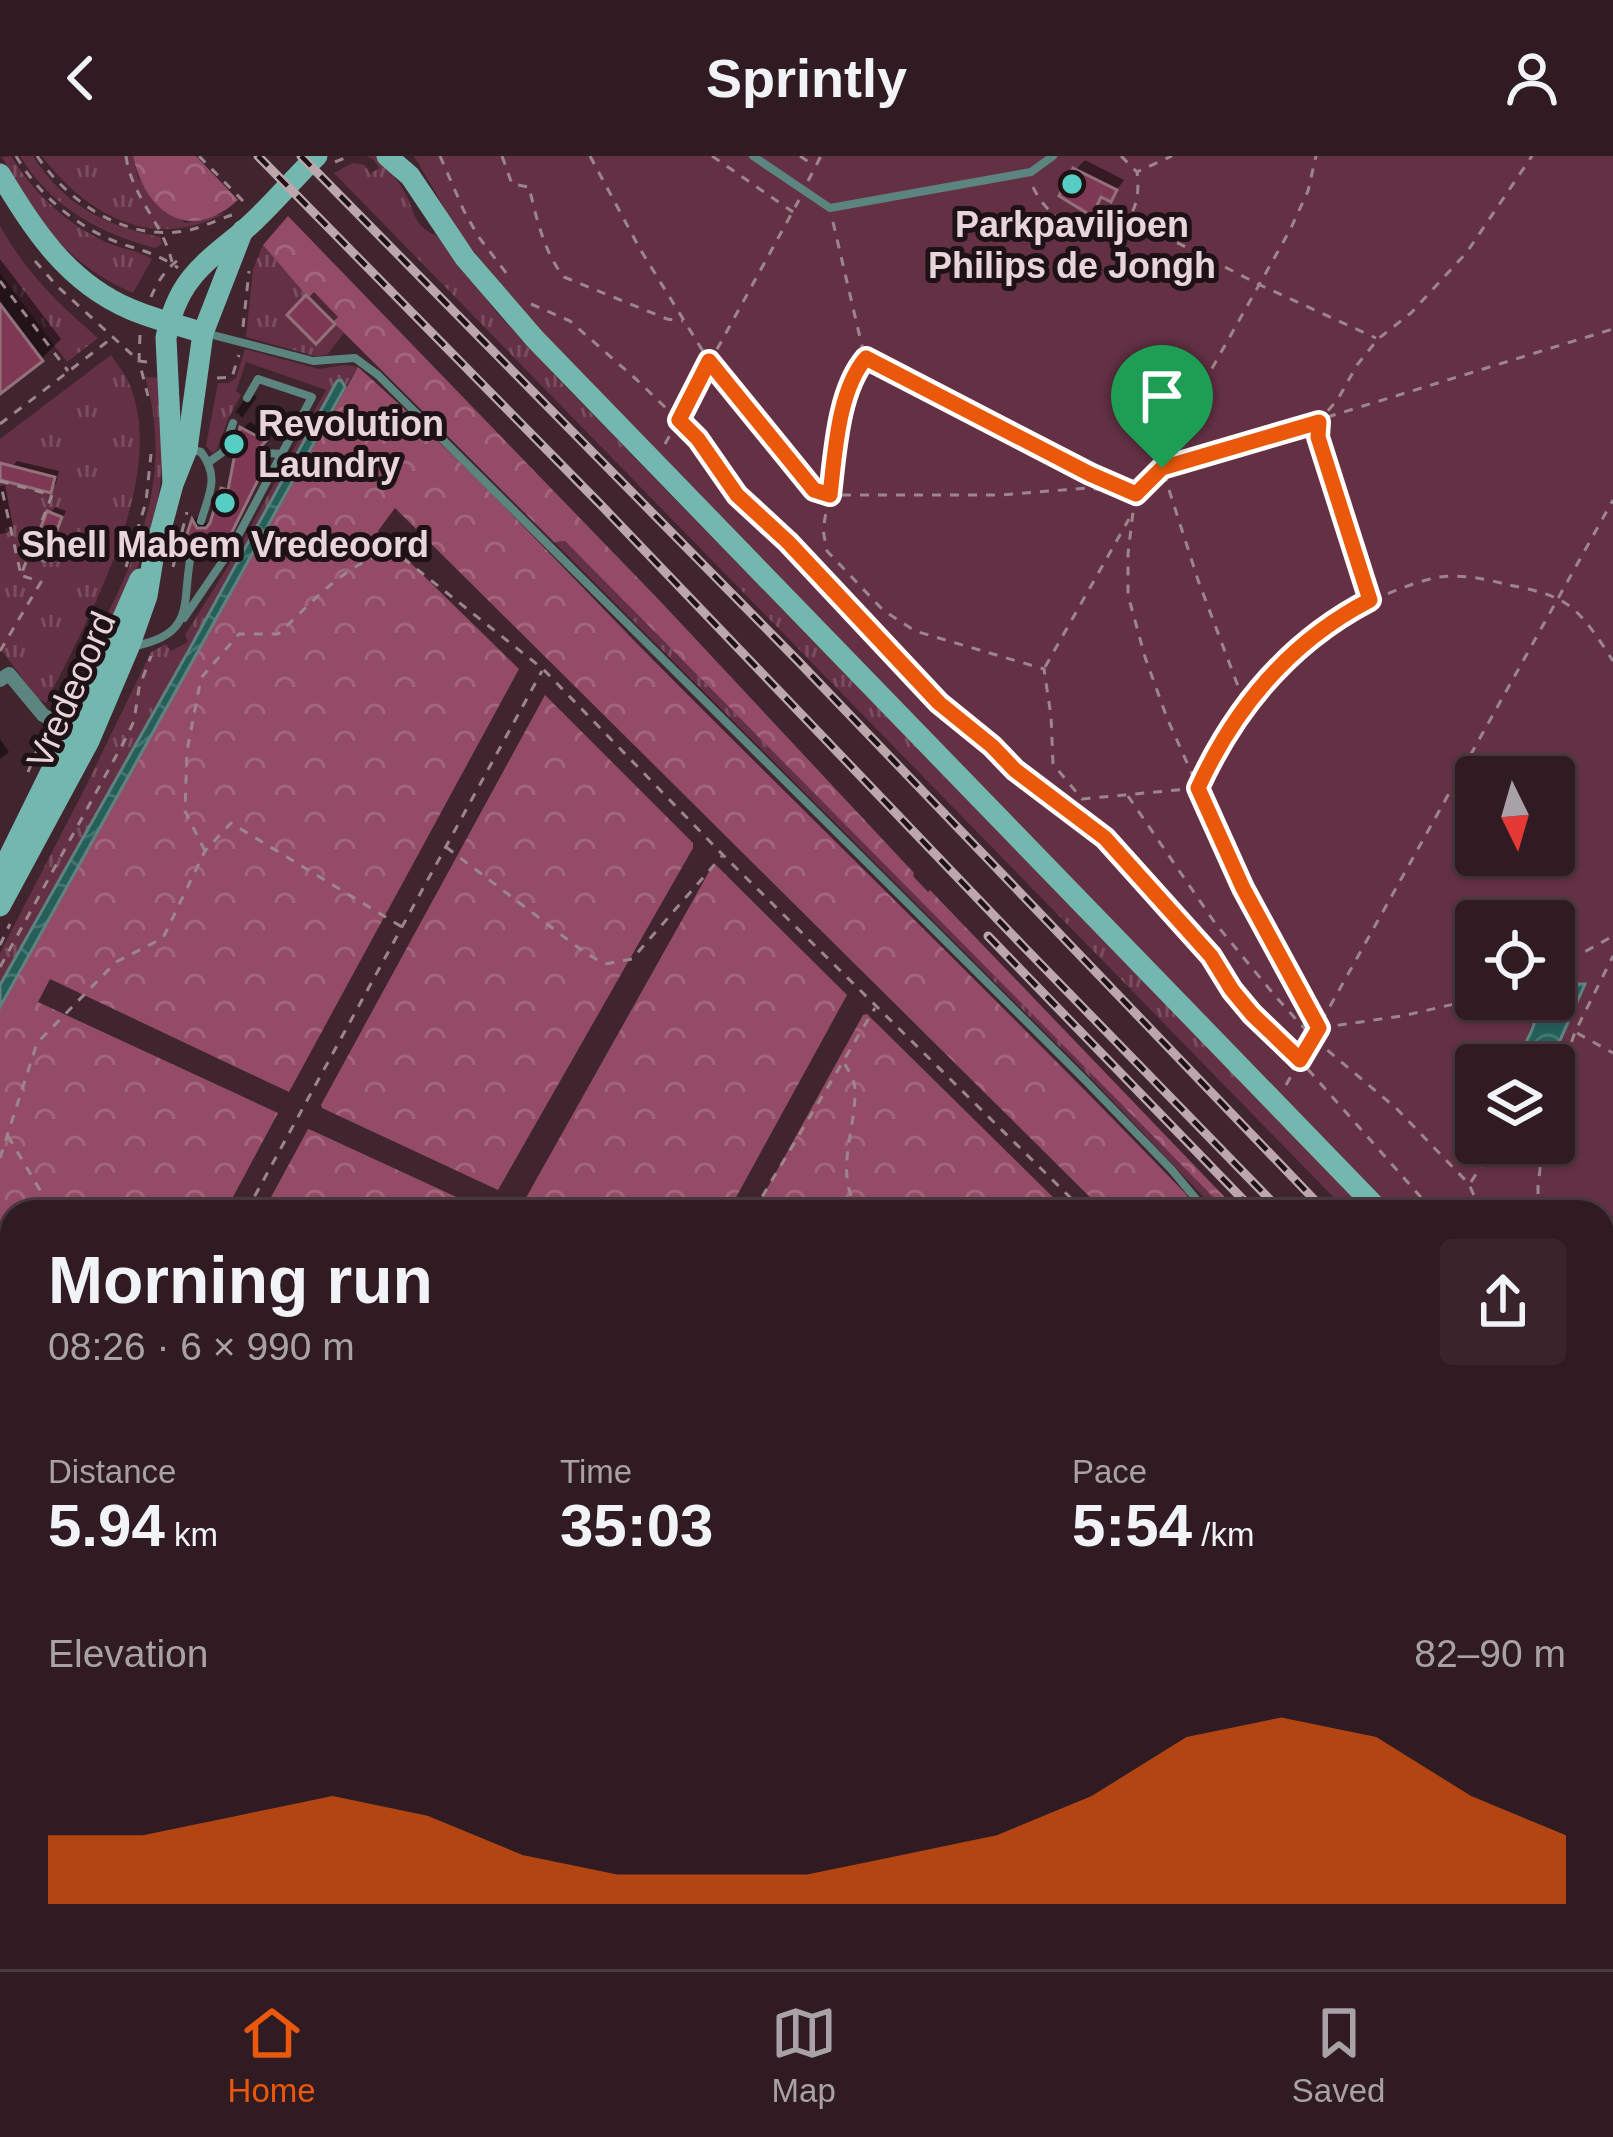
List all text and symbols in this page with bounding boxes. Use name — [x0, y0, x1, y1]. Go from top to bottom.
icon: back — [48, 45, 114, 111]
icon: person — [1499, 45, 1565, 111]
text: Sprintly — [706, 48, 907, 108]
marker: Parkpaviljoen Philips de Jongh — [1059, 171, 1085, 197]
place label: Parkpaviljoen Philips de Jongh — [928, 204, 1216, 286]
pin — [1111, 345, 1213, 468]
icon: arrive — [1129, 363, 1195, 429]
place label: Revolution Laundry — [258, 403, 444, 485]
marker: Revolution Laundry — [221, 431, 247, 457]
marker: Shell Mabem Vredeoord — [212, 490, 238, 516]
place label: Shell Mabem Vredeoord — [21, 524, 429, 565]
street label: Vredeoord — [18, 605, 124, 775]
north arrow — [1455, 756, 1575, 876]
map controls — [1455, 756, 1575, 1164]
button: locate — [1455, 900, 1575, 1020]
button: layers — [1455, 1044, 1575, 1164]
button: share — [1440, 1239, 1566, 1365]
text: Morning run — [48, 1243, 433, 1317]
text: 08:26 · 6 × 990 m — [48, 1325, 355, 1368]
text: Distance — [48, 1453, 176, 1490]
text: Time — [560, 1453, 632, 1490]
text: Pace — [1072, 1453, 1147, 1490]
text: 5.94 — [48, 1492, 165, 1559]
text: 35:03 — [560, 1492, 713, 1559]
text: 5:54 — [1072, 1492, 1192, 1559]
text: km — [165, 1516, 218, 1553]
text: /km — [1192, 1516, 1254, 1553]
text: Elevation — [48, 1632, 208, 1675]
text: 82–90 m — [1414, 1632, 1566, 1675]
tab: Home — [228, 2000, 316, 2110]
tab: Map — [771, 2000, 837, 2110]
tab: Saved — [1292, 2000, 1385, 2110]

